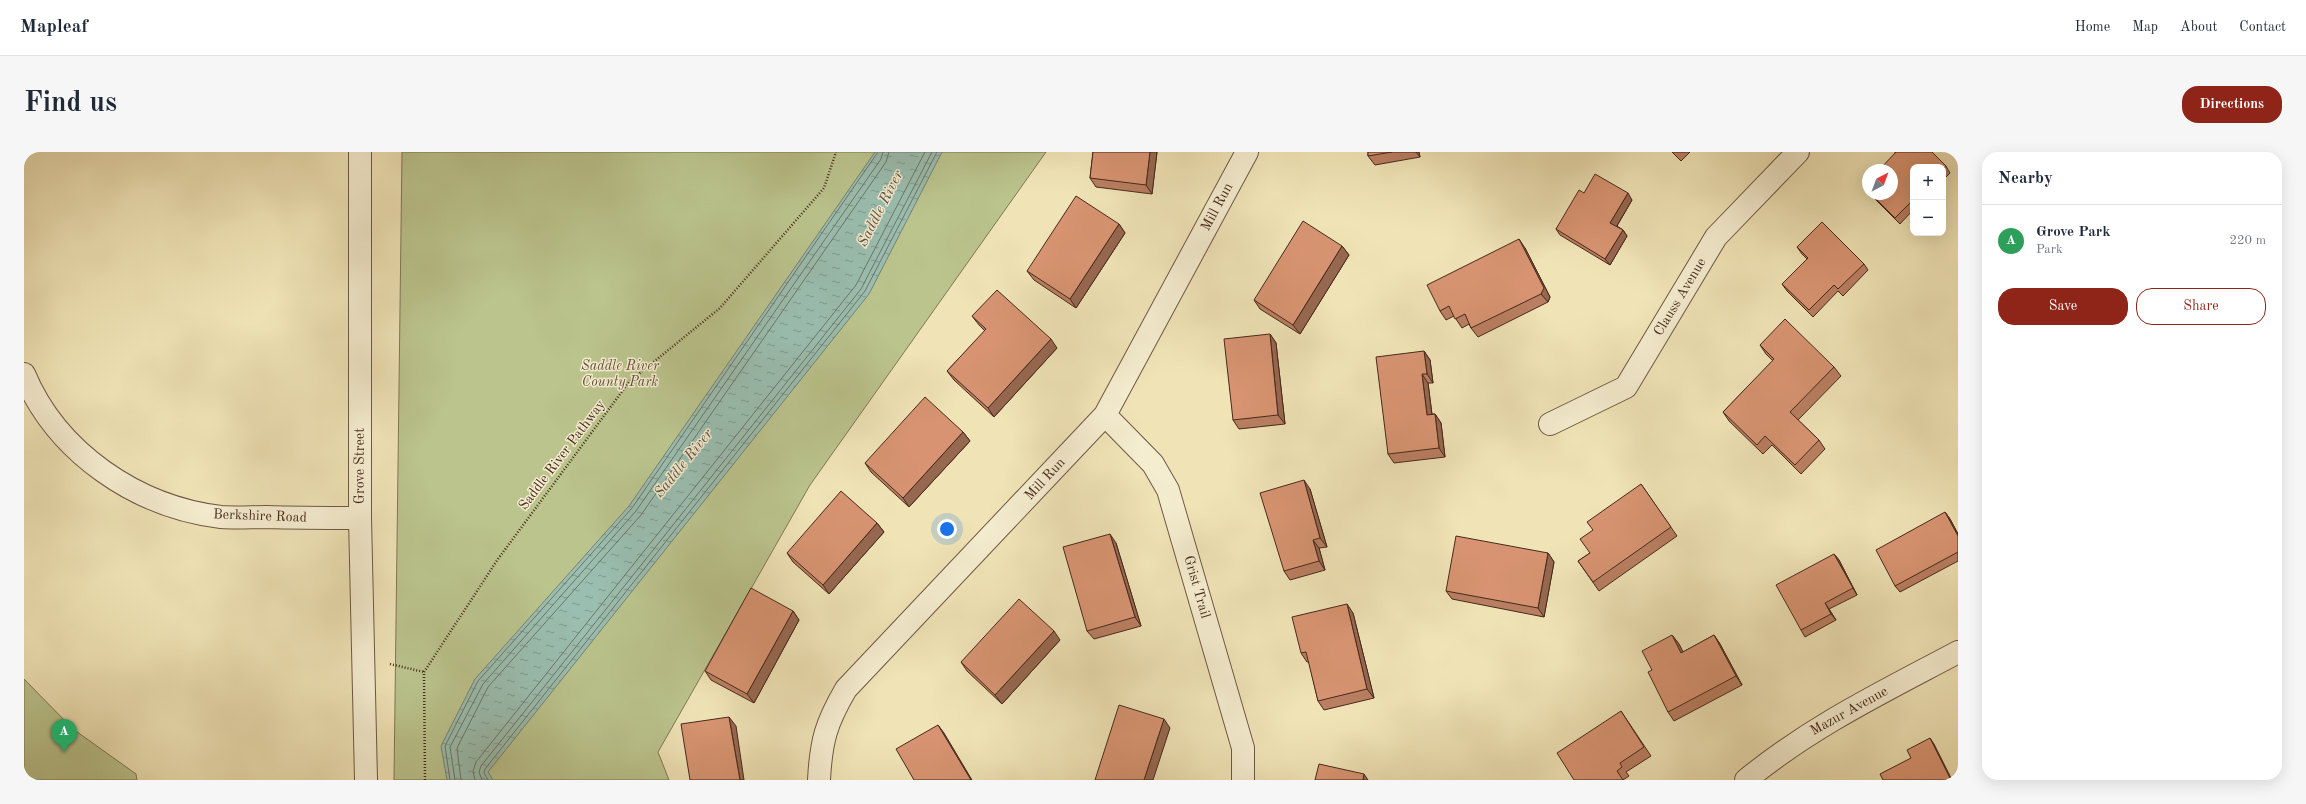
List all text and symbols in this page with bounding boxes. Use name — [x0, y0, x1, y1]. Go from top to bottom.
text: Mapleaf — [20, 18, 88, 37]
text: Home — [2075, 20, 2110, 34]
text: Map — [2132, 20, 2158, 34]
text: About — [2180, 20, 2217, 34]
text: Contact — [2239, 20, 2286, 34]
button: Directions — [2182, 86, 2282, 123]
text: Find us — [24, 90, 117, 118]
north arrow — [1862, 164, 1898, 200]
map controls — [1910, 164, 1946, 236]
button: + — [1910, 164, 1946, 200]
water label: Saddle River — [855, 168, 907, 250]
text: Nearby — [1998, 170, 2053, 187]
street label: Mill Run — [1199, 180, 1236, 233]
button: − — [1910, 200, 1946, 236]
text: Grove Park — [2036, 225, 2111, 240]
text: A — [2006, 234, 2016, 247]
text: 220 m — [2229, 234, 2266, 247]
text: Park — [2036, 243, 2063, 256]
street label: Clauss Avenue — [1651, 256, 1709, 338]
button: Save — [1998, 288, 2128, 325]
button: Share — [2136, 288, 2266, 325]
park label: Saddle River County Park — [581, 359, 660, 390]
street label: Saddle River Pathway — [516, 397, 608, 513]
water label: Saddle River — [652, 426, 716, 501]
street label: Grove Street — [353, 428, 367, 504]
street label: Mill Run — [1022, 455, 1068, 503]
street label: Berkshire Road — [213, 507, 307, 525]
your location — [937, 519, 957, 539]
street label: Grist Trail — [1181, 554, 1213, 620]
street label: Mazur Avenue — [1808, 684, 1890, 738]
pin: A — [51, 719, 77, 752]

